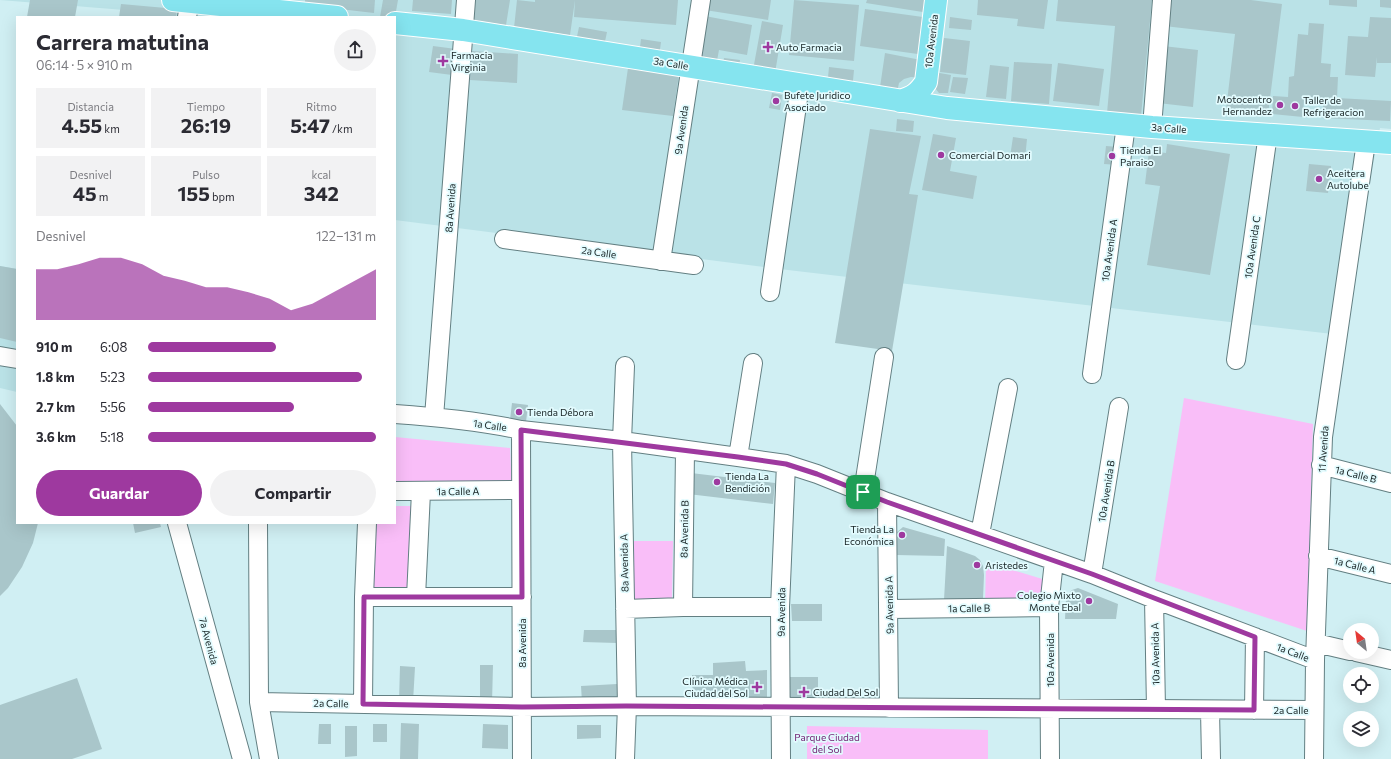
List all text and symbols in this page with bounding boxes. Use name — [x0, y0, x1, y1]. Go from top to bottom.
street label: 10a Avenida — [922, 13, 940, 69]
text: Carrera matutina — [36, 28, 209, 55]
button: share — [334, 29, 376, 71]
place label: Auto Farmacia — [776, 41, 842, 53]
marker: Auto Farmacia — [763, 42, 773, 52]
place label: Farmacia Virginia — [451, 49, 492, 73]
street label: 3a Calle — [653, 54, 689, 72]
marker: Farmacia Virginia — [438, 56, 448, 66]
text: 06:14 · 5 × 910 m — [36, 57, 132, 73]
place label: Bufete Juridico Asociado — [784, 89, 851, 113]
place label: Motocentro Hernandez — [1217, 93, 1272, 117]
place label: Taller de Refrigeracion — [1303, 94, 1364, 118]
marker: Bufete Juridico Asociado — [771, 96, 781, 106]
text: Distancia — [67, 100, 114, 113]
text: Tiempo — [187, 100, 225, 113]
text: Ritmo — [306, 100, 337, 113]
marker: Motocentro Hernandez — [1275, 100, 1285, 110]
marker: Taller de Refrigeracion — [1290, 101, 1300, 111]
street label: 9a Avenida — [672, 105, 690, 155]
text: 4.55 — [61, 113, 102, 137]
text: 26:19 — [181, 113, 231, 137]
text: 5:47 — [290, 113, 330, 137]
street label: 3a Calle — [1151, 121, 1187, 135]
text: km — [102, 122, 120, 135]
text: /km — [330, 122, 353, 135]
place label: Tienda El Paraiso — [1120, 144, 1161, 168]
place label: Comercial Domari — [949, 149, 1031, 161]
marker: Comercial Domari — [936, 150, 946, 160]
marker: Tienda El Paraiso — [1107, 151, 1117, 161]
place label: Aceitera Autolube — [1327, 167, 1369, 191]
text: Desnivel — [70, 168, 112, 181]
text: Pulso — [192, 168, 220, 181]
text: kcal — [311, 168, 331, 181]
marker: Aceitera Autolube — [1314, 174, 1324, 184]
text: 45 — [73, 181, 97, 205]
text: 155 — [177, 181, 210, 205]
text: 342 — [304, 181, 339, 205]
street label: 8a Avenida — [442, 183, 458, 233]
text: m — [97, 190, 108, 203]
text: bpm — [210, 190, 235, 203]
street label: 10a Avenida C — [1242, 215, 1262, 279]
street label: 10a Avenida A — [1099, 218, 1119, 282]
text: Desnivel — [36, 228, 86, 244]
text: 122–131 m — [316, 228, 376, 244]
street label: 2a Calle — [581, 244, 617, 260]
text: 910 m — [36, 339, 72, 355]
text: 6:08 — [100, 339, 127, 355]
text: 1.8 km — [36, 369, 74, 385]
text: 5:23 — [100, 369, 125, 385]
text: 2.7 km — [36, 399, 75, 415]
text: 5:56 — [100, 399, 126, 415]
place label: Tienda Débora — [527, 406, 594, 418]
marker: Tienda Débora — [514, 407, 524, 417]
street label: 1a Calle — [472, 417, 508, 433]
street label: 11 Avenida — [1315, 425, 1331, 473]
text: 3.6 km — [36, 429, 76, 445]
text: 5:18 — [100, 429, 124, 445]
street label: 10a Avenida B — [1095, 459, 1117, 523]
street label: 1a Calle B — [1334, 463, 1378, 485]
button: Guardar — [36, 470, 202, 516]
button: Compartir — [210, 470, 376, 516]
place label: Tienda La Bendición — [725, 470, 770, 494]
pin — [846, 475, 880, 509]
marker: Tienda La Bendición — [712, 477, 722, 487]
icon: arrive — [852, 481, 874, 503]
street label: 1a Calle A — [437, 485, 480, 497]
street label: 8a Avenida B — [677, 500, 691, 558]
place label: Tienda La Económica — [844, 523, 894, 547]
marker: Tienda La Económica — [897, 530, 907, 540]
street label: 8a Avenida A — [617, 534, 631, 592]
street label: 1a Calle A — [1333, 554, 1377, 576]
place label: Aristedes — [985, 559, 1028, 571]
marker: Aristedes — [972, 560, 982, 570]
street label: 9a Avenida A — [882, 576, 896, 634]
street label: 9a Avenida — [775, 587, 787, 637]
place label: Colegio Mixto Monte Ebal — [1017, 589, 1081, 613]
marker: Colegio Mixto Monte Ebal — [1084, 596, 1094, 606]
street label: 1a Calle B — [948, 602, 991, 614]
street label: 7a Avenida — [197, 616, 221, 666]
street label: 8a Avenida — [516, 618, 528, 668]
street label: 10a Avenida A — [1148, 622, 1162, 686]
north arrow — [1343, 623, 1379, 659]
map controls — [1343, 623, 1379, 747]
street label: 10a Avenida — [1044, 633, 1056, 687]
street label: 1a Calle — [1275, 640, 1311, 664]
button: locate — [1343, 667, 1379, 703]
place label: Clínica Médica Ciudad del Sol — [682, 675, 748, 699]
marker: Clínica Médica Ciudad del Sol — [751, 681, 763, 693]
marker: Ciudad Del Sol — [798, 686, 810, 698]
place label: Ciudad Del Sol — [813, 686, 878, 698]
street label: 2a Calle — [313, 697, 349, 709]
street label: 2a Calle — [1273, 704, 1309, 716]
button: layers — [1343, 711, 1379, 747]
park label: Parque Ciudad del Sol — [794, 731, 860, 755]

